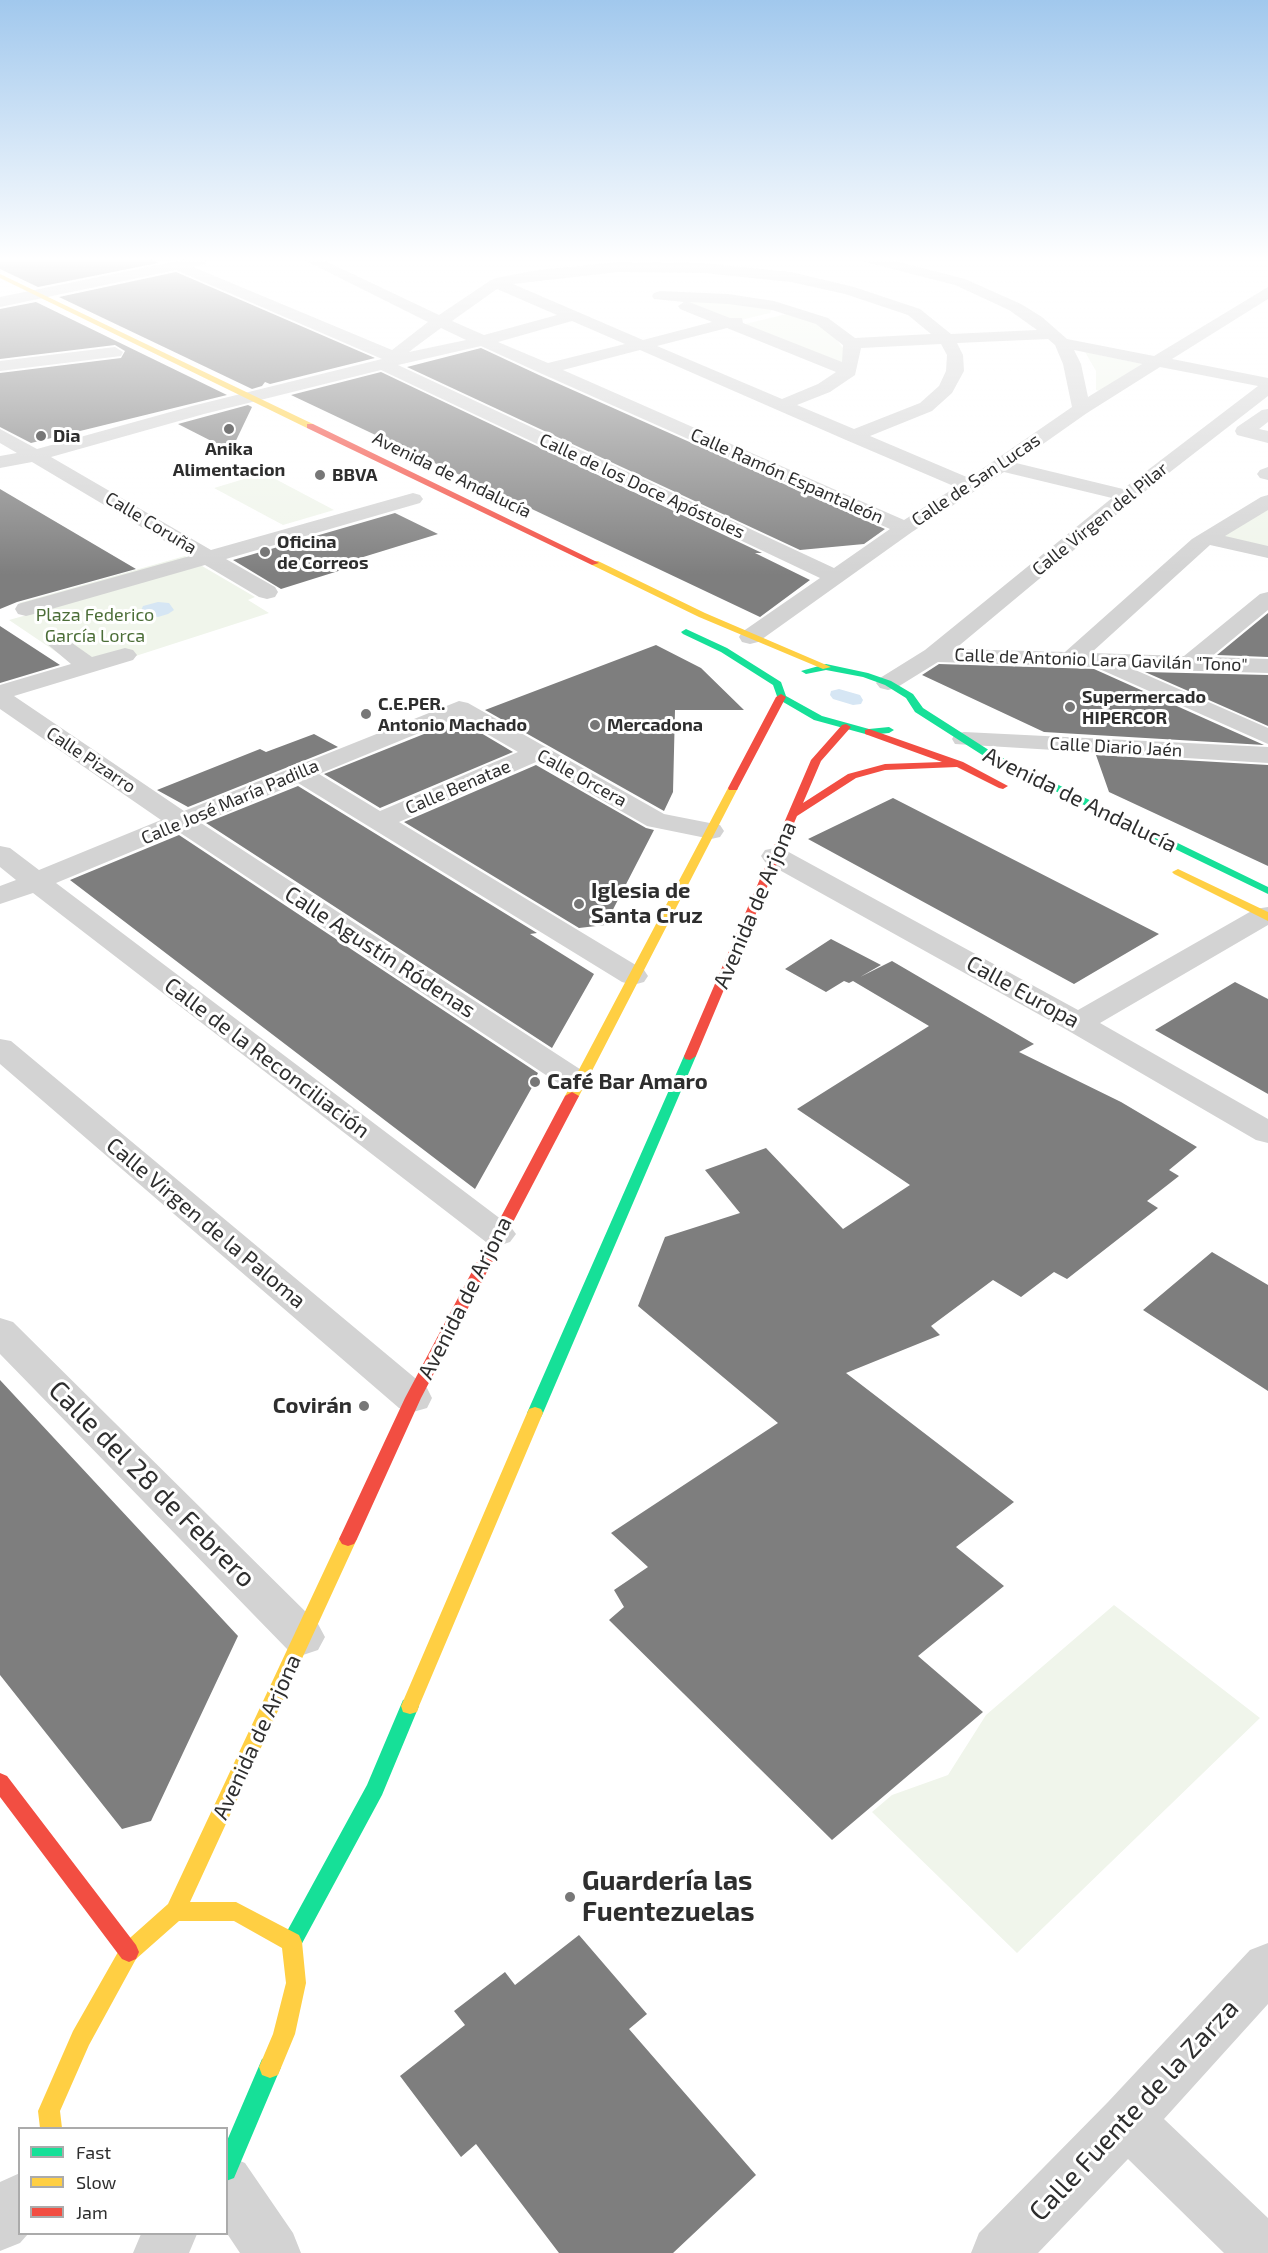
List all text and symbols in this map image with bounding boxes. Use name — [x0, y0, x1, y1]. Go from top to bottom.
marker: Anika Alimentacion — [222, 422, 236, 436]
street label: Calle Ramón Espantaleón — [687, 424, 887, 528]
place label: Dia — [53, 425, 81, 447]
street label: Avenida de Andalucía — [369, 427, 535, 523]
marker: Dia — [34, 429, 48, 443]
street label: Calle de los Doce Apóstoles — [536, 429, 748, 543]
street label: Calle de San Lucas — [908, 429, 1044, 531]
place label: Anika Alimentacion — [173, 438, 285, 480]
street label: Calle Virgen del Pilar — [1028, 458, 1172, 580]
place label: BBVA — [332, 464, 378, 486]
marker: BBVA — [313, 468, 327, 482]
street label: Calle Coruña — [101, 487, 201, 559]
place label: Oficina de Correos — [277, 531, 369, 574]
marker: Oficina de Correos — [258, 545, 272, 559]
park label: Plaza Federico García Lorca — [36, 604, 154, 646]
street label: Calle de Antonio Lara Gavilán "Tono" — [954, 644, 1248, 676]
place label: Supermercado HIPERCOR — [1082, 686, 1206, 728]
place label: C.E.PER. Antonio Machado — [378, 693, 527, 736]
marker: Supermercado HIPERCOR — [1063, 700, 1077, 714]
marker: C.E.PER. Antonio Machado — [359, 707, 373, 721]
place label: Mercadona — [607, 714, 703, 736]
marker: Mercadona — [588, 718, 602, 732]
street label: Calle Pizarro — [42, 722, 140, 798]
street label: Calle Diario Jaén — [1049, 733, 1183, 761]
street label: Avenida de Andalucía — [979, 742, 1181, 858]
street label: Calle Orcera — [533, 745, 631, 811]
street label: Calle José María Padilla — [138, 755, 322, 849]
street label: Calle Benatae — [402, 755, 514, 819]
street label: Avenida de Arjona — [708, 817, 802, 993]
place label: Iglesia de Santa Cruz — [591, 878, 703, 930]
street label: Calle Agustín Ródenas — [280, 880, 480, 1024]
marker: Iglesia de Santa Cruz — [572, 897, 586, 911]
street label: Calle Europa — [962, 950, 1084, 1034]
street label: Calle de la Reconciliación — [159, 972, 375, 1144]
place label: Café Bar Amaro — [547, 1069, 708, 1095]
marker: Café Bar Amaro — [528, 1075, 542, 1089]
street label: Calle Virgen de la Paloma — [101, 1132, 311, 1314]
street label: Avenida de Arjona — [413, 1212, 517, 1384]
street label: Calle del 28 de Febrero — [42, 1374, 262, 1594]
place label: Covirán — [273, 1393, 352, 1419]
marker: Covirán — [357, 1399, 371, 1413]
street label: Avenida de Arjona — [207, 1650, 307, 1824]
place label: Guardería las Fuentezuelas — [582, 1865, 754, 1928]
marker: Guardería las Fuentezuelas — [563, 1890, 577, 1904]
street label: Calle Fuente de la Zarza — [1023, 1992, 1245, 2228]
legend — [18, 2127, 228, 2235]
text: Fast — [76, 2141, 111, 2163]
text: Slow — [76, 2171, 116, 2193]
text: Jam — [76, 2201, 108, 2223]

